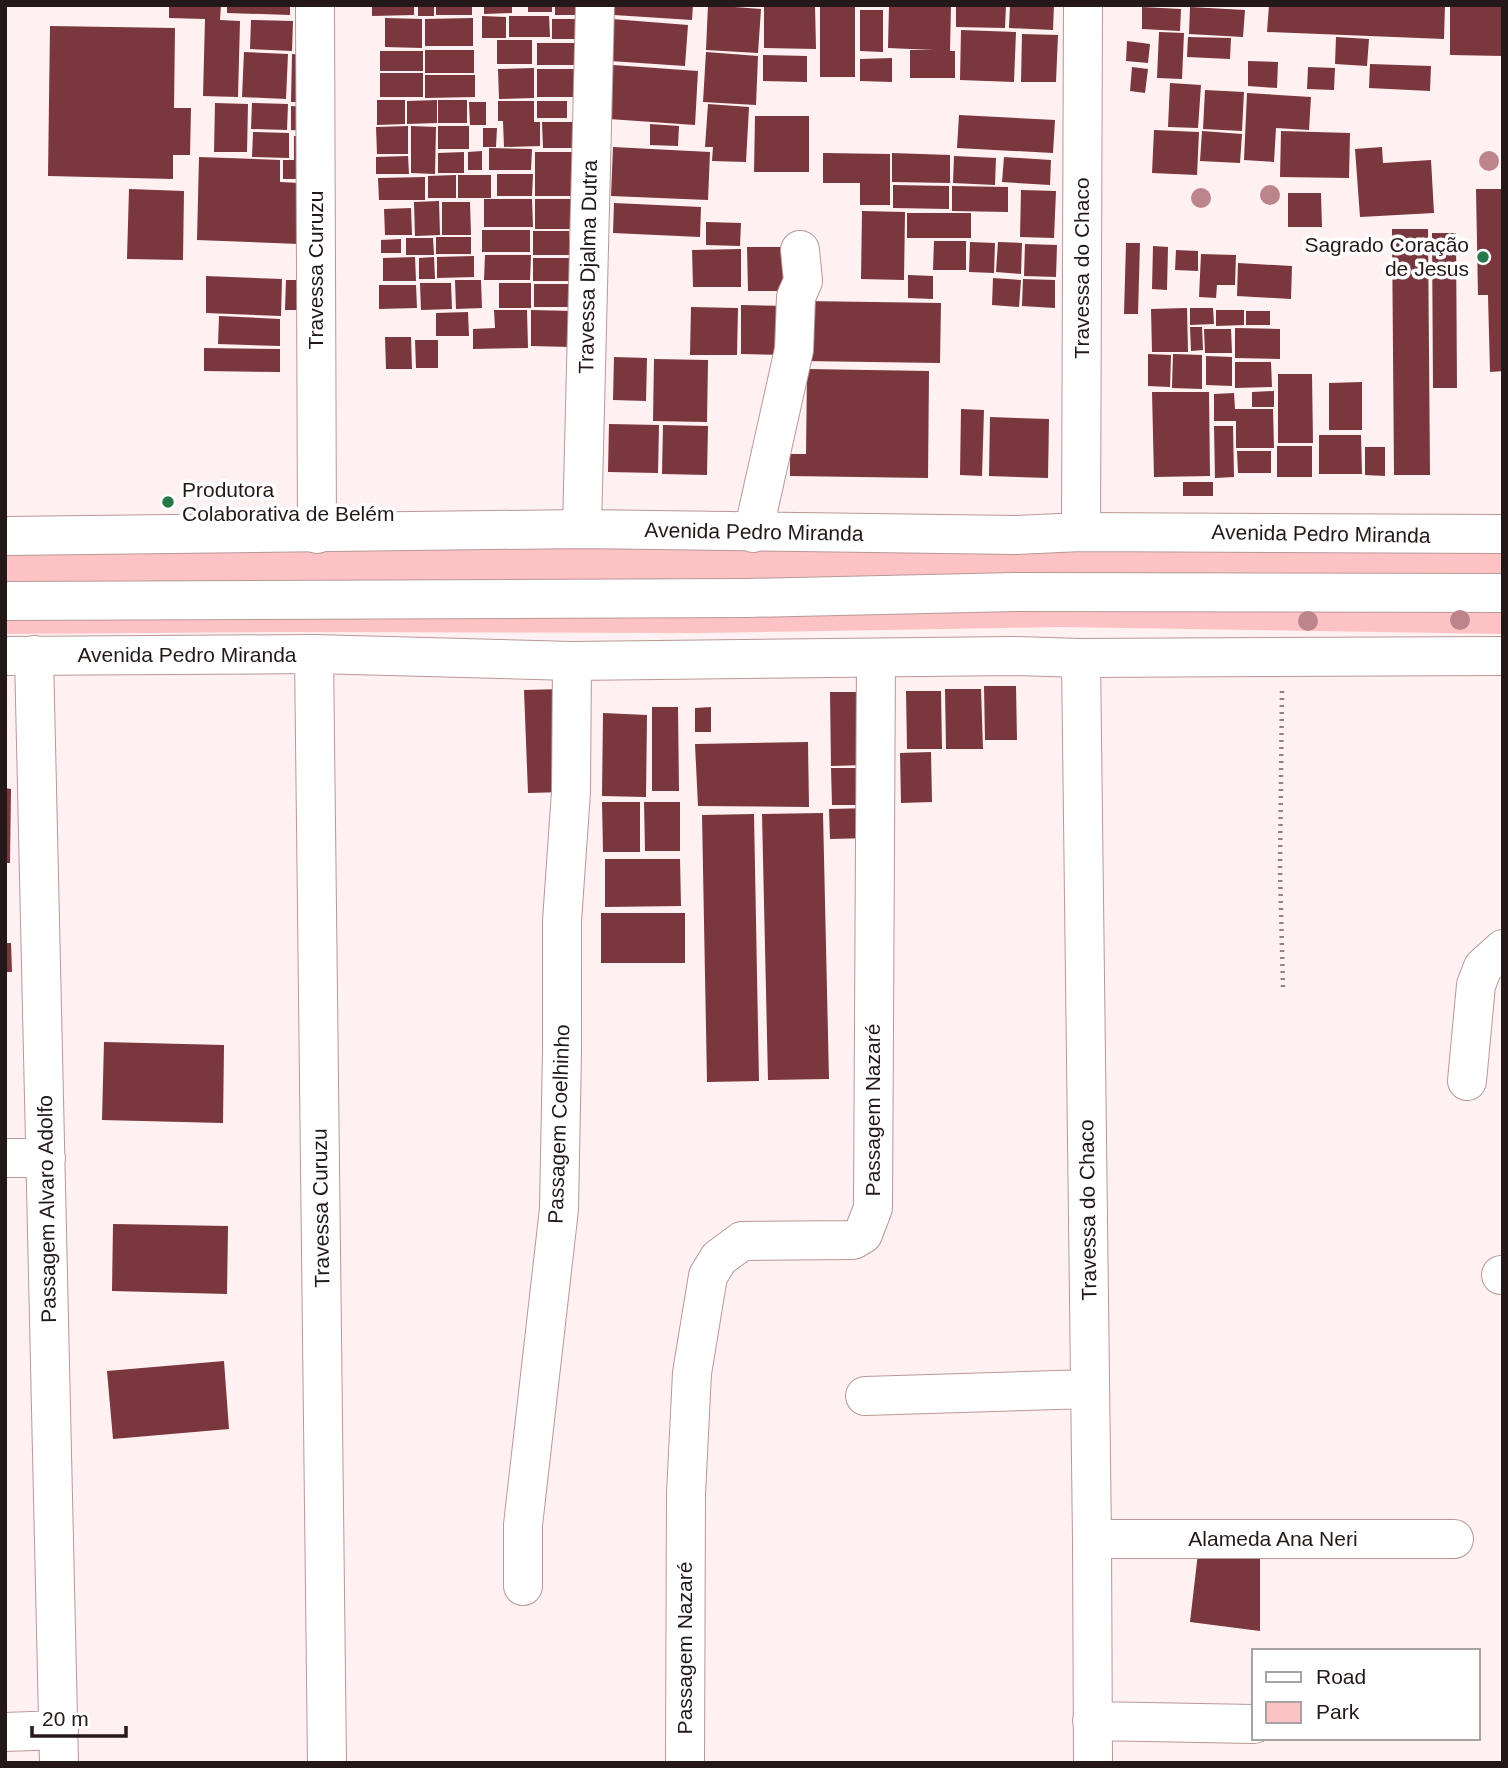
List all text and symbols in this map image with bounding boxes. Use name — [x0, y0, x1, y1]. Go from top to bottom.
street label: Travessa Djalma Dutra — [574, 160, 601, 374]
street label: Travessa do Chaco — [1070, 177, 1093, 359]
street label: Travessa Curuzu — [304, 190, 327, 350]
place label: Sagrado Coração de Jesus — [1304, 233, 1469, 280]
marker: Sagrado Coração de Jesus — [1475, 249, 1491, 265]
place label: Produtora Colaborativa de Belém — [182, 478, 394, 525]
marker: Produtora Colaborativa de Belém — [160, 494, 176, 510]
street label: Avenida Pedro Miranda — [644, 518, 864, 545]
street label: Avenida Pedro Miranda — [1211, 520, 1431, 547]
street label: Avenida Pedro Miranda — [77, 643, 297, 666]
street label: Passagem Coelhinho — [544, 1024, 573, 1224]
street label: Passagem Nazaré — [861, 1024, 884, 1196]
street label: Passagem Alvaro Adolfo — [33, 1095, 60, 1323]
street label: Travessa do Chaco — [1074, 1119, 1101, 1301]
street label: Travessa Curuzu — [308, 1128, 333, 1288]
street label: Alameda Ana Neri — [1188, 1527, 1358, 1550]
street label: Passagem Nazaré — [673, 1562, 696, 1734]
legend — [1252, 1649, 1480, 1740]
text: Road — [1316, 1665, 1366, 1688]
scale bar — [32, 1694, 126, 1738]
text: Park — [1316, 1700, 1360, 1723]
text: 20 m — [42, 1707, 89, 1730]

